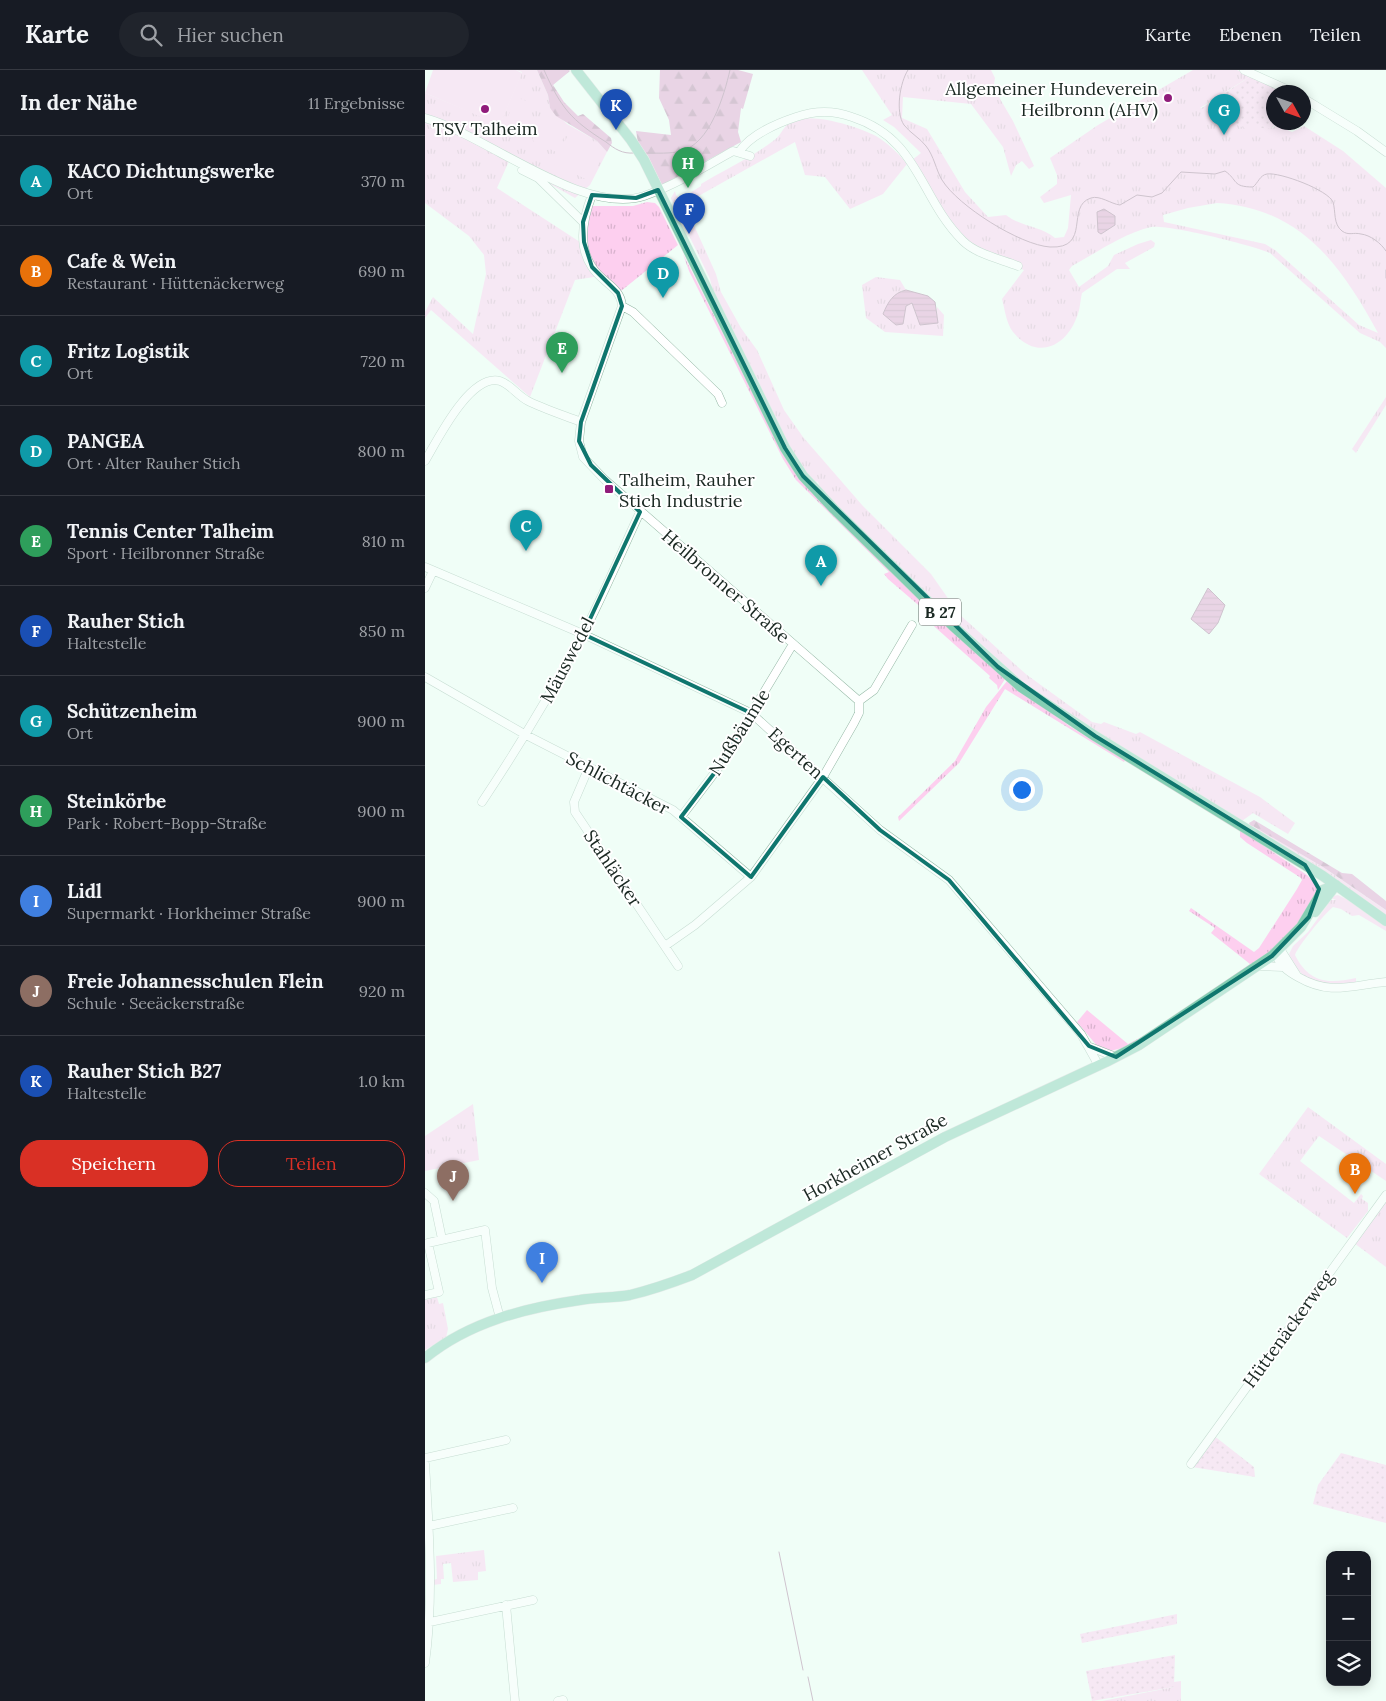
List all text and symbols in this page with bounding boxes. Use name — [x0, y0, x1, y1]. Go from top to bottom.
search box — [119, 12, 469, 57]
text: Karte — [25, 19, 89, 50]
icon: search — [137, 21, 165, 49]
text: Hier suchen — [177, 23, 284, 47]
text: Karte — [1145, 23, 1191, 46]
text: Ebenen — [1219, 23, 1282, 46]
text: Teilen — [1310, 23, 1361, 46]
place label: Allgemeiner Hundeverein Heilbronn (AHV) — [944, 77, 1158, 121]
north arrow — [1266, 85, 1311, 130]
text: In der Nähe — [20, 89, 137, 116]
pin: K — [600, 89, 632, 130]
marker: Allgemeiner Hundeverein Heilbronn (AHV) — [1162, 92, 1174, 104]
text: 11 Ergebnisse — [308, 93, 405, 113]
pin: G — [1208, 94, 1240, 135]
marker: TSV Talheim — [479, 103, 491, 115]
place label: TSV Talheim — [432, 117, 538, 140]
pin: H — [672, 147, 704, 188]
text: KACO Dichtungswerke — [67, 159, 274, 183]
text: A — [31, 171, 41, 191]
text: 370 m — [361, 171, 405, 191]
text: Ort — [67, 183, 93, 203]
pin: F — [673, 193, 705, 234]
text: Cafe & Wein — [67, 249, 176, 273]
pin: D — [647, 257, 679, 298]
text: B — [31, 261, 41, 281]
text: 690 m — [358, 261, 405, 281]
text: Restaurant · Hüttenäckerweg — [67, 273, 284, 293]
pin: E — [546, 332, 578, 373]
text: Fritz Logistik — [67, 339, 189, 363]
text: C — [30, 351, 42, 371]
text: 720 m — [361, 351, 405, 371]
text: Ort — [67, 363, 93, 383]
text: PANGEA — [67, 429, 144, 453]
text: D — [30, 441, 42, 461]
text: 800 m — [358, 441, 405, 461]
text: Ort · Alter Rauher Stich — [67, 453, 241, 473]
place label: Talheim, Rauher Stich Industrie — [619, 468, 755, 512]
marker: Talheim, Rauher Stich Industrie — [603, 483, 615, 495]
pin: C — [510, 510, 542, 551]
text: Tennis Center Talheim — [67, 519, 274, 543]
street label: Heilbronner Straße — [657, 524, 795, 648]
text: E — [31, 531, 41, 551]
text: 810 m — [362, 531, 405, 551]
text: Sport · Heilbronner Straße — [67, 543, 265, 563]
pin: A — [805, 545, 837, 586]
road number: B 27 — [919, 598, 961, 626]
text: Rauher Stich — [67, 609, 185, 633]
street label: Mäuswedel — [535, 613, 599, 707]
text: F — [31, 621, 41, 641]
text: 850 m — [359, 621, 405, 641]
text: Haltestelle — [67, 633, 146, 653]
street label: Nußbäumle — [703, 684, 775, 780]
text: Schützenheim — [67, 699, 197, 723]
text: G — [30, 711, 42, 731]
text: 900 m — [357, 711, 405, 731]
street label: Egerten — [764, 722, 828, 784]
text: Ort — [67, 723, 93, 743]
street label: Schlichtäcker — [562, 746, 674, 820]
your location — [1009, 777, 1035, 803]
text: Steinkörbe — [67, 789, 166, 813]
text: H — [30, 801, 42, 821]
text: 900 m — [357, 801, 405, 821]
text: Park · Robert-Bopp-Straße — [67, 813, 267, 833]
street label: Stahläcker — [579, 825, 647, 911]
text: Lidl — [67, 879, 102, 903]
text: I — [33, 891, 39, 911]
text: 900 m — [357, 891, 405, 911]
text: Supermarkt · Horkheimer Straße — [67, 903, 311, 923]
text: Freie Johannesschulen Flein — [67, 969, 324, 993]
text: J — [32, 981, 40, 1001]
text: 920 m — [359, 981, 405, 1001]
text: Schule · Seeäckerstraße — [67, 993, 245, 1013]
text: Rauher Stich B27 — [67, 1059, 221, 1083]
text: K — [30, 1071, 42, 1091]
text: 1.0 km — [358, 1071, 405, 1091]
text: Haltestelle — [67, 1083, 146, 1103]
street label: Horkheimer Straße — [799, 1108, 951, 1206]
button: Speichern — [20, 1140, 208, 1187]
button: Teilen — [218, 1140, 405, 1187]
pin: B — [1339, 1153, 1371, 1194]
pin: J — [437, 1160, 469, 1201]
pin: I — [526, 1242, 558, 1283]
street label: Hüttenäckerweg — [1238, 1265, 1339, 1392]
map controls — [1326, 1551, 1371, 1686]
button: + — [1326, 1551, 1371, 1596]
button: − — [1326, 1596, 1371, 1641]
button: layers — [1326, 1641, 1371, 1686]

